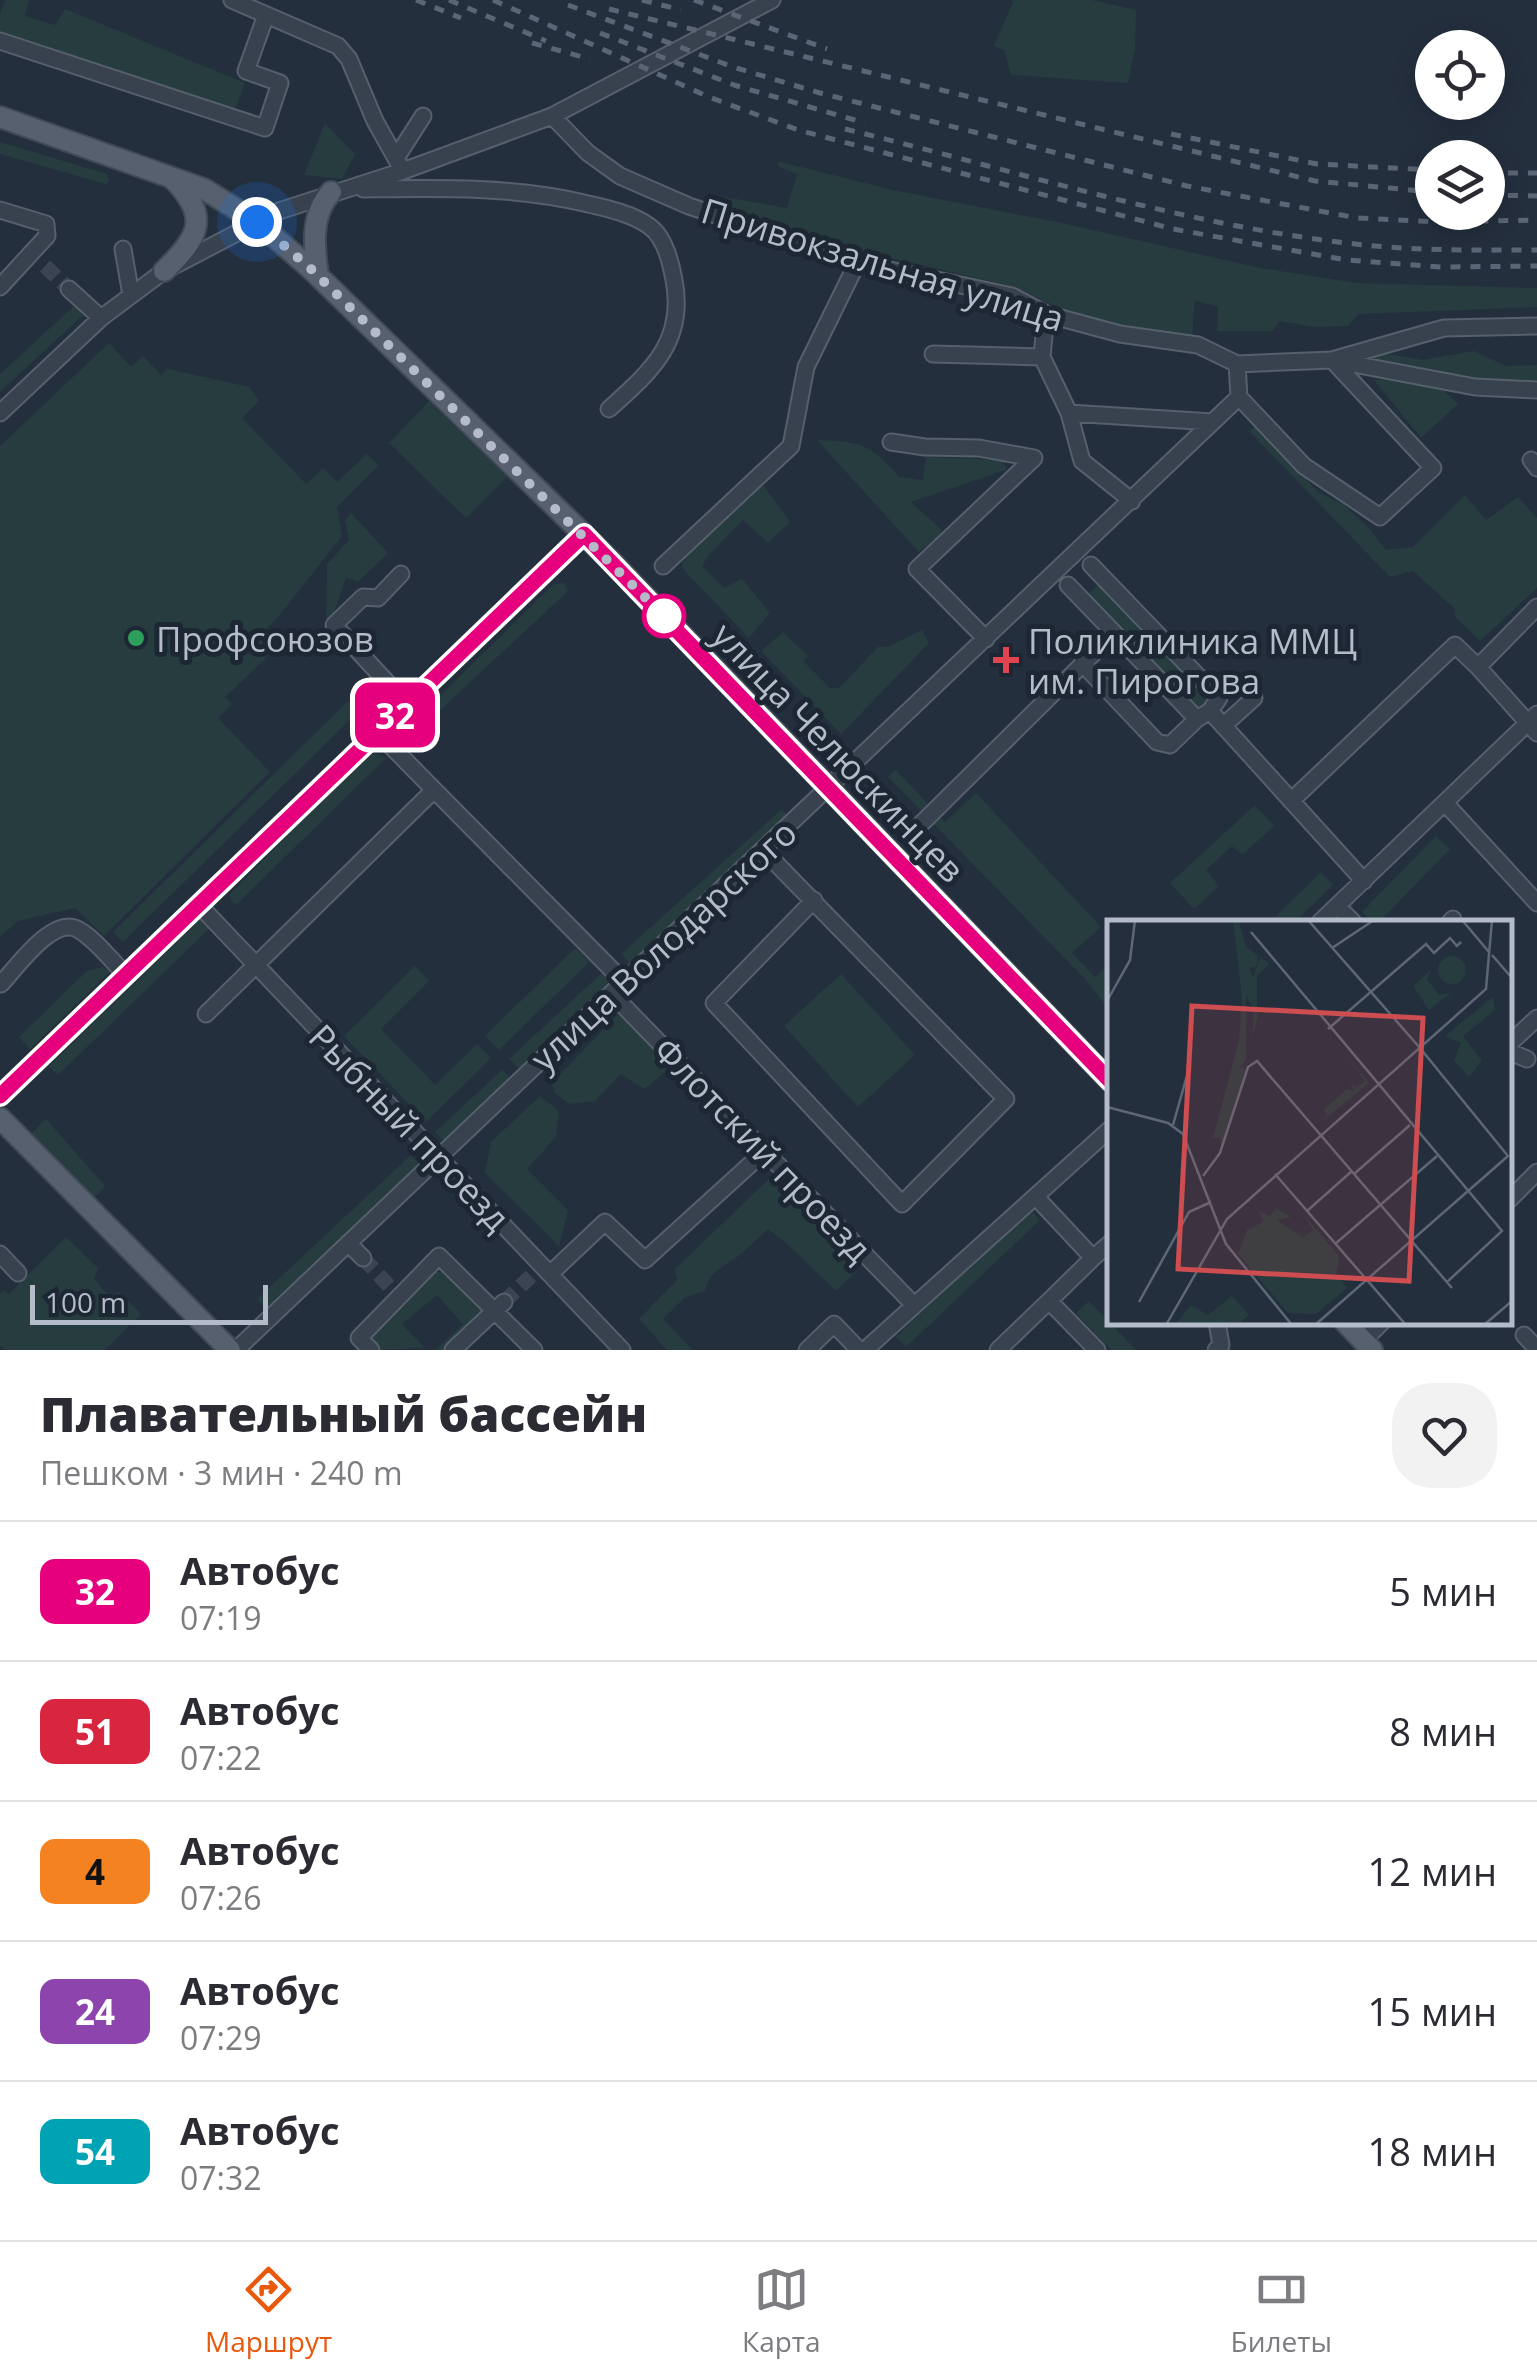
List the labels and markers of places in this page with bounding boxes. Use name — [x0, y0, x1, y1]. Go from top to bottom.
unlabelled marker — [643, 595, 685, 637]
place label: Профсоюзов — [156, 615, 374, 662]
place label: Поликлиника ММЦ им. Пирогова — [1028, 617, 1357, 704]
marker: Профсоюзов — [125, 627, 147, 649]
marker: Поликлиника ММЦ им. Пирогова — [993, 647, 1019, 673]

